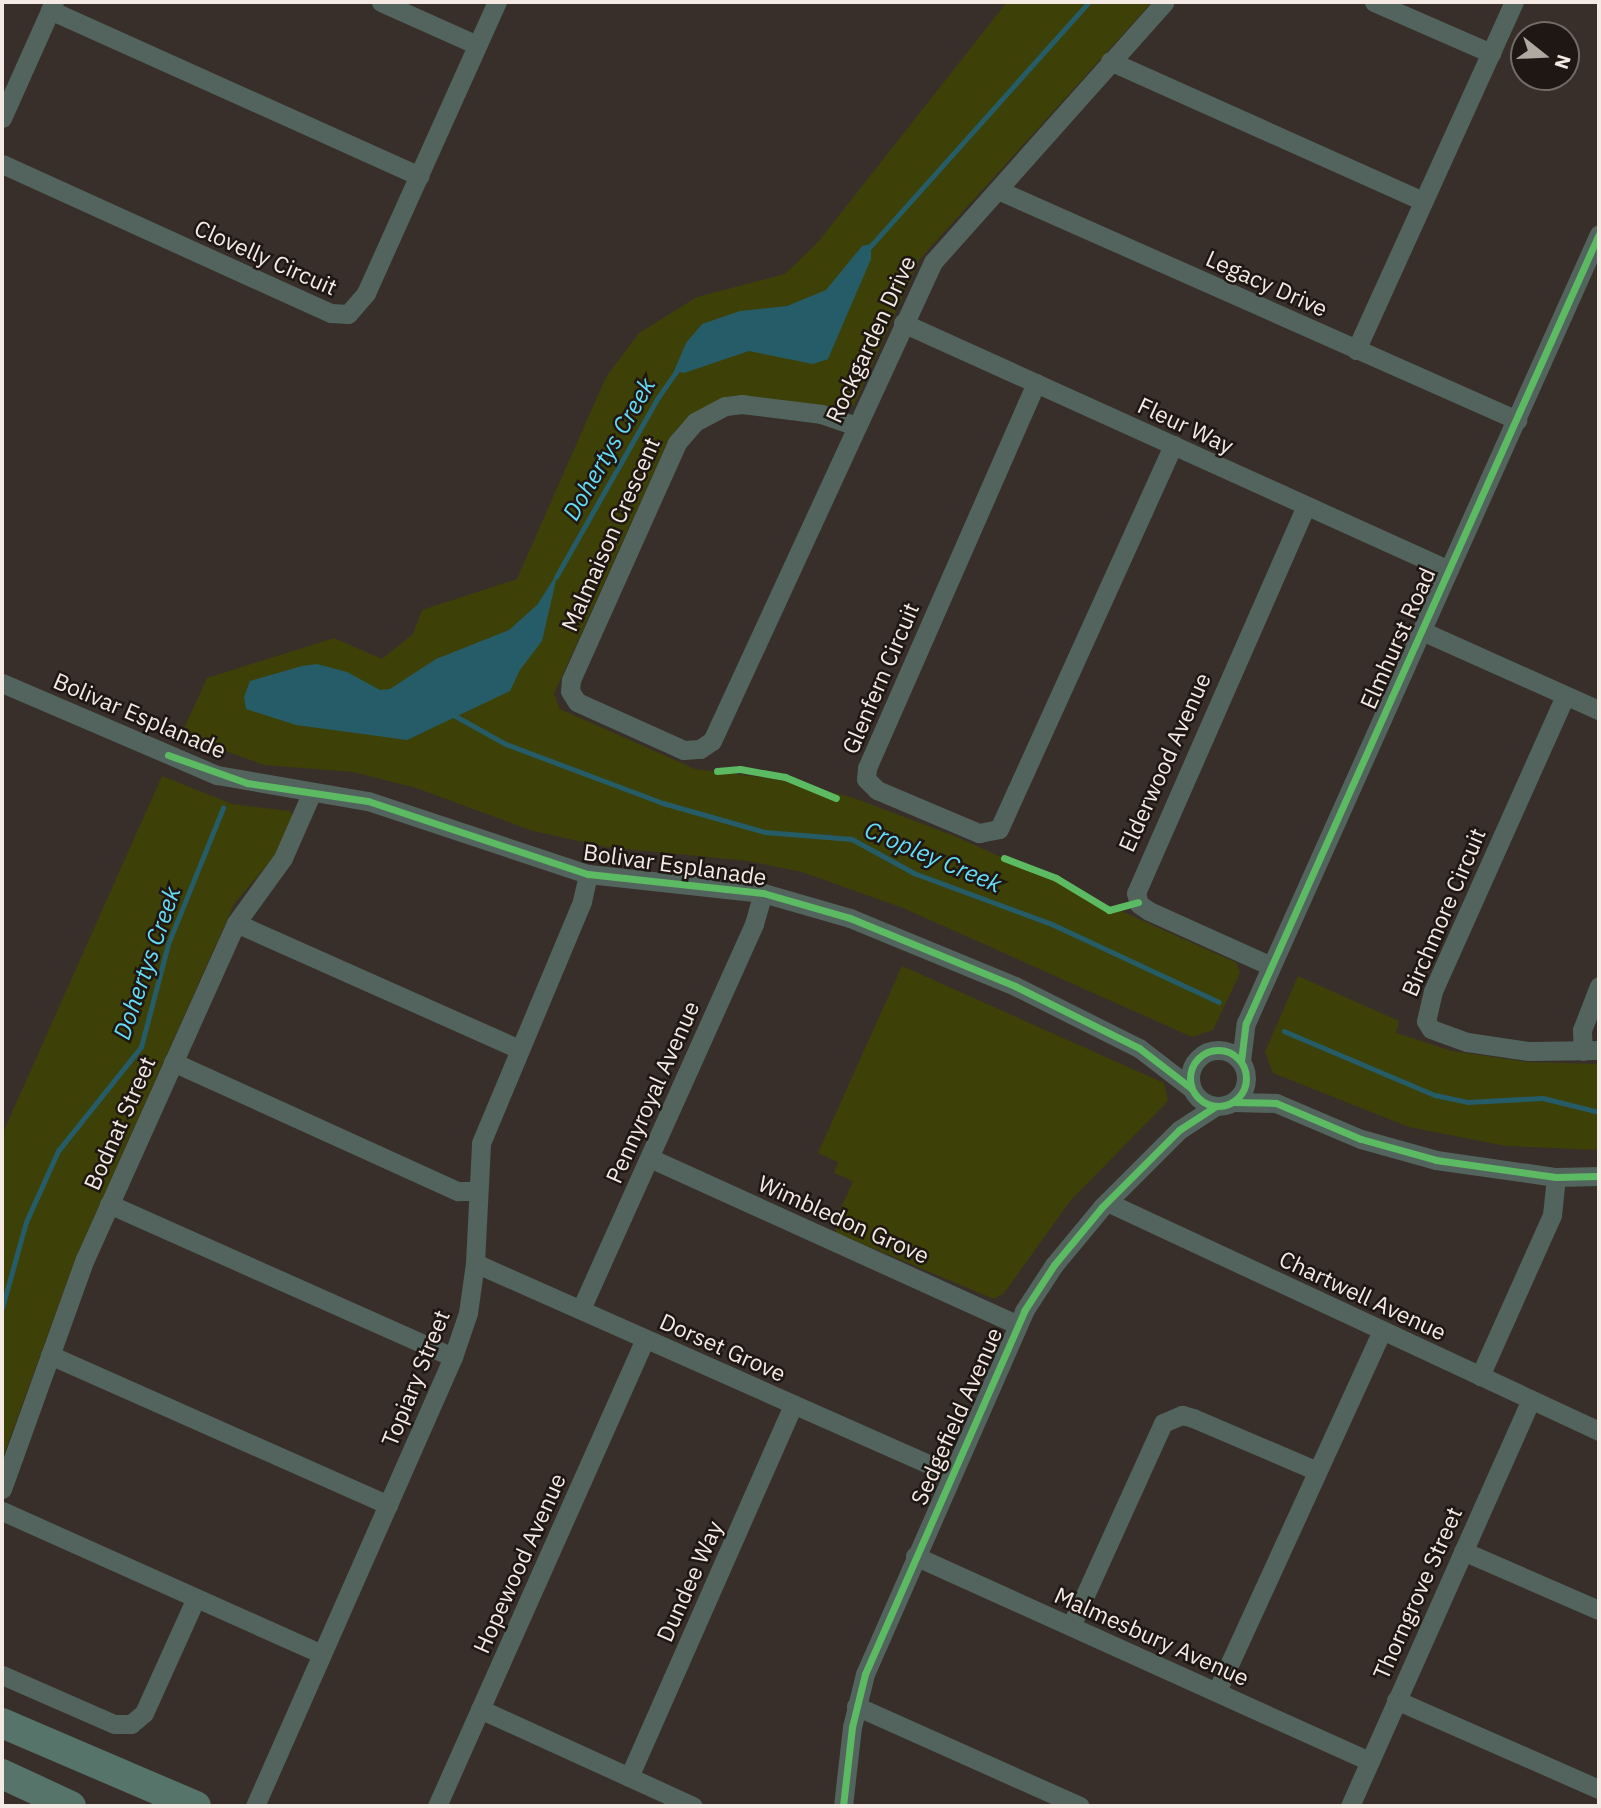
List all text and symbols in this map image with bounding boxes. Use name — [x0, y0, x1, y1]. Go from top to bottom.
north arrow — [1510, 21, 1580, 91]
text: N — [1550, 52, 1577, 72]
street label: Clovelly Circuit — [191, 213, 341, 301]
street label: Legacy Drive — [1202, 244, 1332, 322]
street label: Rockgarden Drive — [819, 251, 921, 427]
water label: Dohertys Creek — [557, 373, 661, 525]
street label: Fleur Way — [1134, 391, 1238, 459]
street label: Malmaison Crescent — [555, 433, 665, 635]
street label: Elmhurst Road — [1354, 563, 1440, 713]
street label: Glenfern Circuit — [836, 598, 924, 758]
street label: Bolivar Esplanade — [49, 666, 231, 764]
street label: Elderwood Avenue — [1112, 668, 1216, 856]
water label: Cropley Creek — [860, 815, 1006, 899]
street label: Birchmore Circuit — [1395, 824, 1491, 1000]
street label: Bolivar Esplanade — [581, 837, 769, 891]
water label: Dohertys Creek — [107, 883, 187, 1043]
street label: Pennyroyal Avenue — [599, 997, 705, 1187]
street label: Bodnat Street — [77, 1052, 161, 1194]
street label: Wimbledon Grove — [754, 1169, 934, 1269]
street label: Chartwell Avenue — [1275, 1244, 1451, 1346]
street label: Topiary Street — [375, 1306, 455, 1450]
street label: Dorset Grove — [656, 1307, 790, 1387]
street label: Sedgefield Avenue — [904, 1323, 1008, 1509]
street label: Hopewood Avenue — [467, 1469, 571, 1657]
street label: Thorngrove Street — [1367, 1502, 1467, 1684]
street label: Dundee Way — [650, 1516, 728, 1646]
street label: Malmesbury Avenue — [1051, 1581, 1253, 1691]

